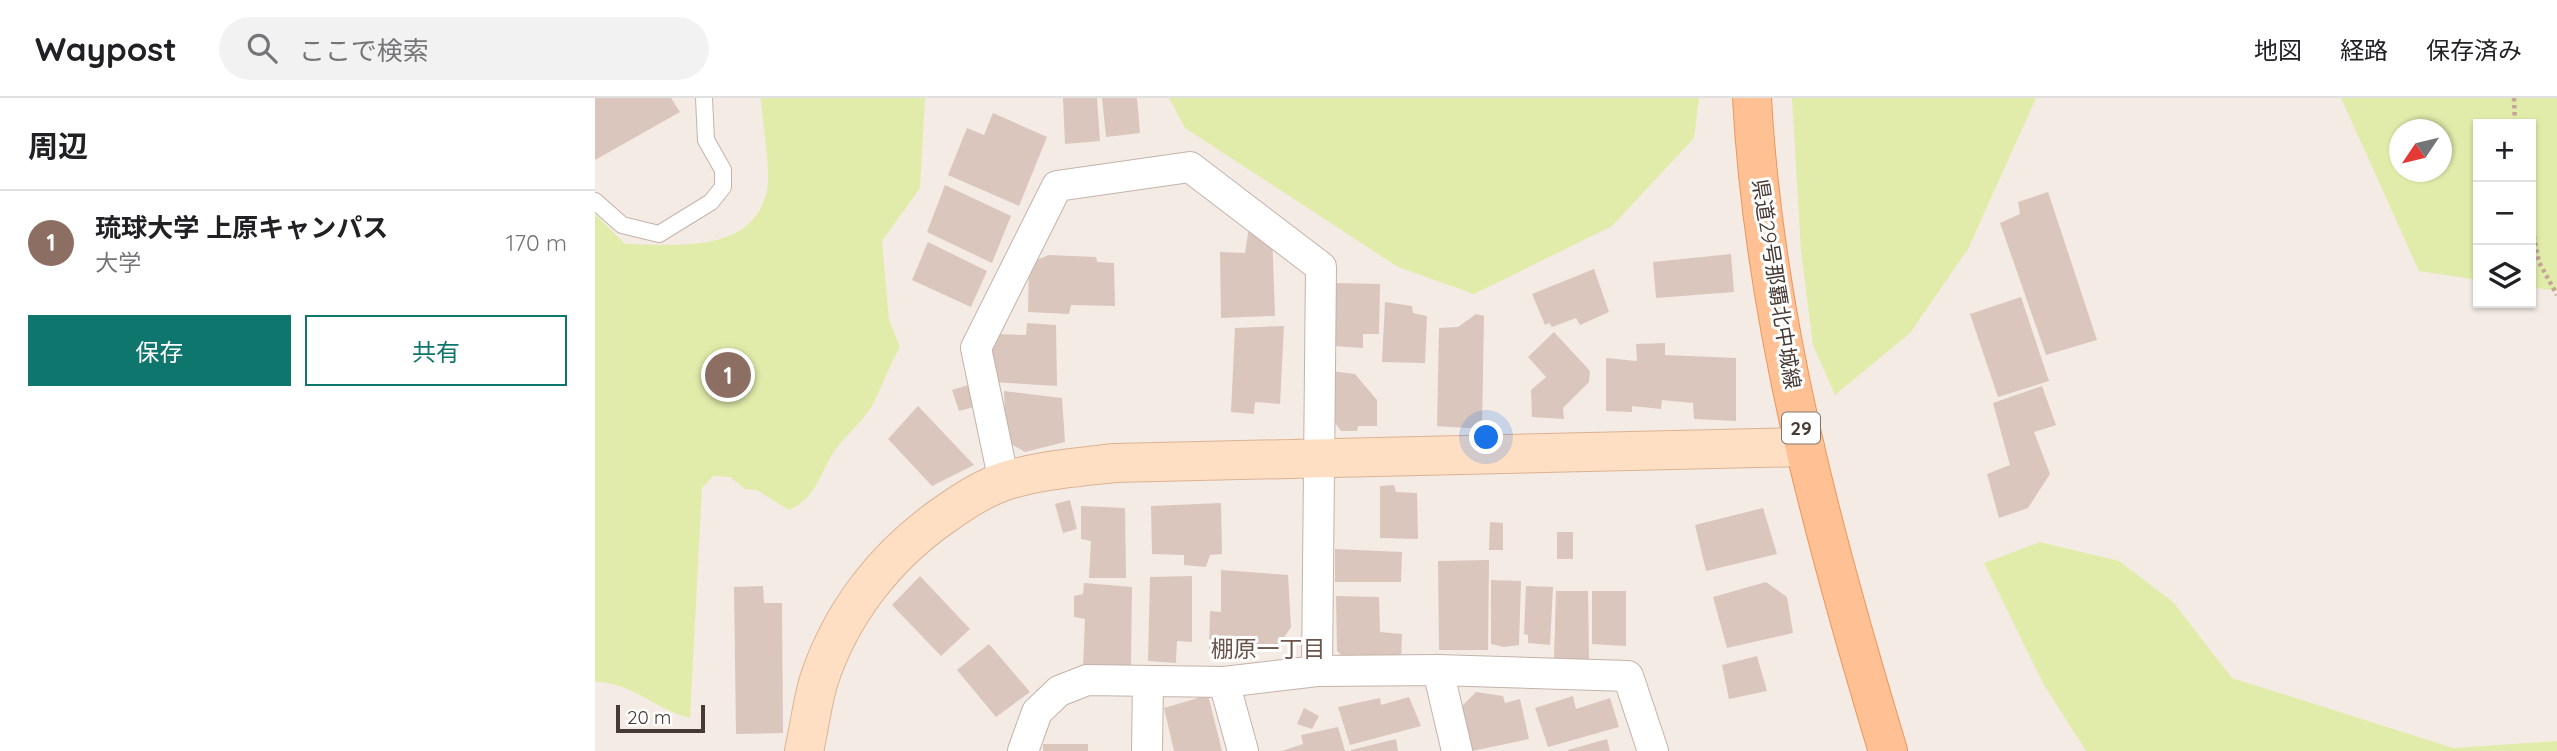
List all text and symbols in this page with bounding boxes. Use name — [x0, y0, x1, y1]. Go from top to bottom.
search box — [219, 17, 709, 80]
text: Waypost — [35, 28, 177, 69]
icon: search — [243, 29, 281, 67]
text: ここで検索 — [299, 34, 429, 67]
text: 地図 — [2254, 35, 2302, 65]
text: 経路 — [2340, 35, 2388, 65]
text: 保存済み — [2426, 35, 2522, 65]
north arrow — [2389, 119, 2452, 182]
map controls — [2473, 119, 2536, 308]
button: + — [2473, 119, 2536, 182]
text: 周辺 — [28, 127, 88, 165]
street label: 県道29号那覇北中城線 — [1748, 177, 1806, 391]
button: − — [2473, 182, 2536, 245]
text: 琉球大学 上原キャンパス — [95, 211, 388, 244]
text: 1 — [47, 228, 55, 257]
text: 170 m — [506, 228, 567, 257]
button: layers — [2473, 245, 2536, 308]
text: 大学 — [95, 248, 141, 277]
button: 保存 — [28, 315, 291, 386]
button: 共有 — [305, 315, 567, 386]
pin: 1 — [705, 349, 751, 401]
road number: 29 — [1782, 412, 1820, 444]
your location — [1469, 420, 1503, 454]
district label: 棚原一丁目 — [1211, 634, 1326, 663]
scale bar — [616, 702, 705, 734]
text: 20 m — [627, 705, 671, 729]

